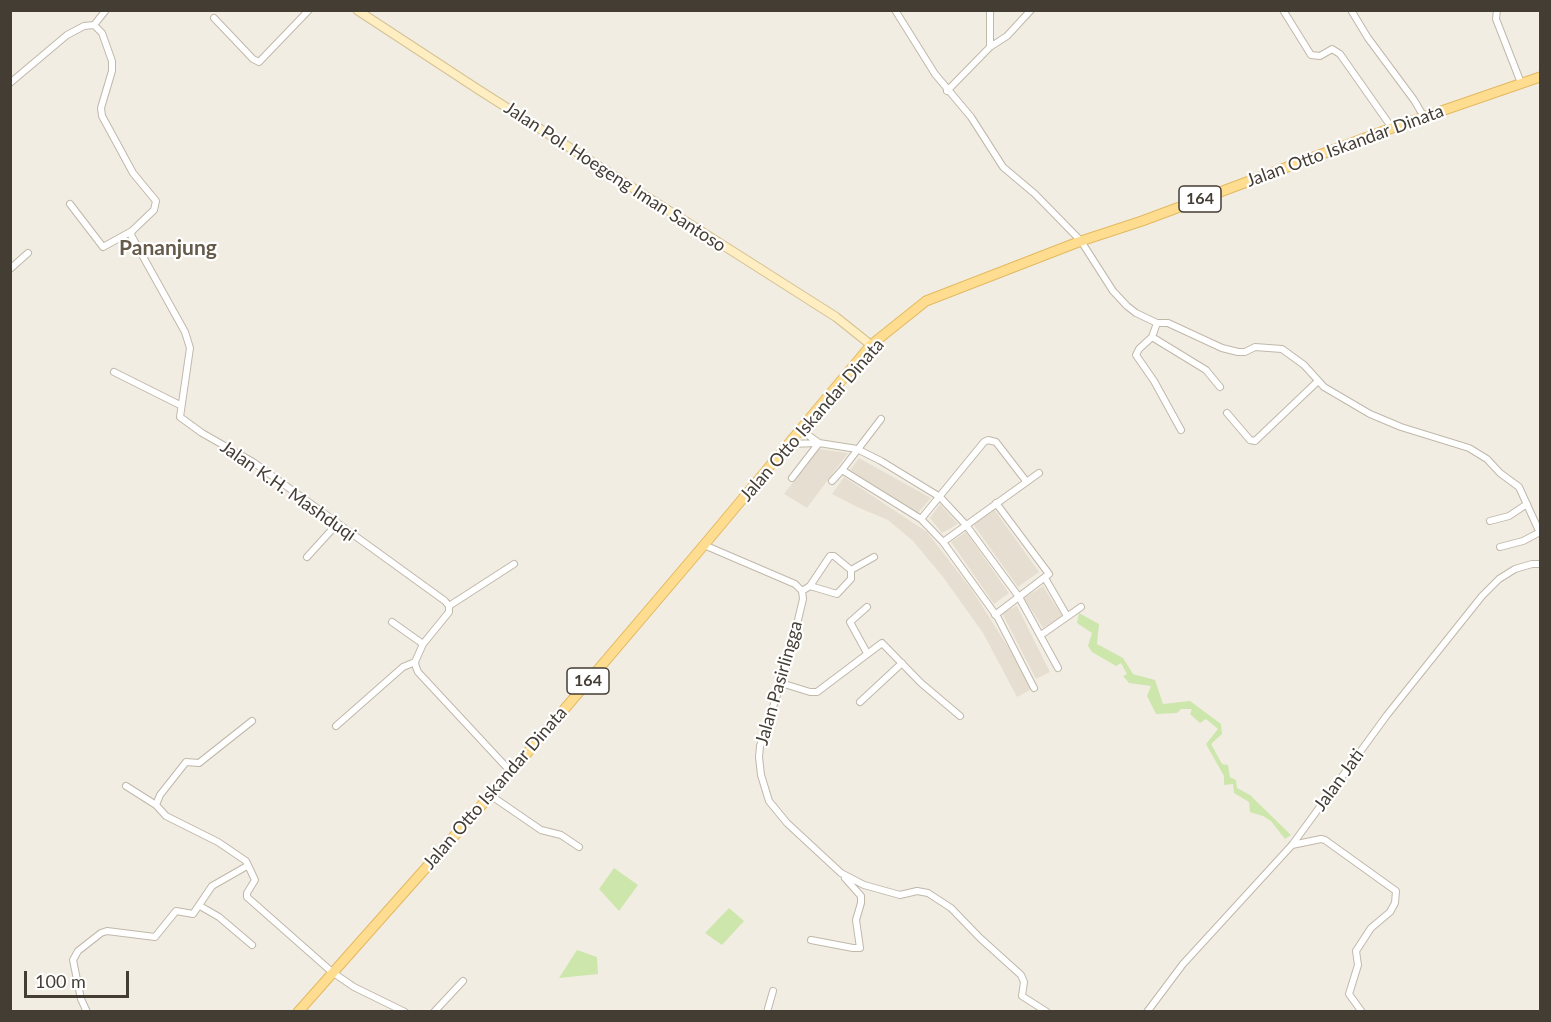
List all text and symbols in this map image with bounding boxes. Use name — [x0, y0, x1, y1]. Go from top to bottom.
street label: Jalan Pol. Hoegeng Iman Santoso — [500, 97, 730, 257]
street label: Jalan Otto Iskandar Dinata — [1243, 100, 1447, 192]
road number: 164 — [1179, 186, 1221, 212]
district label: Pananjung — [119, 235, 217, 261]
street label: Jalan Otto Iskandar Dinata — [735, 334, 889, 506]
street label: Jalan K.H. Mashduqi — [216, 436, 360, 546]
street label: Jalan Pasirlingga — [751, 618, 807, 748]
road number: 164 — [567, 668, 609, 694]
street label: Jalan Otto Iskandar Dinata — [418, 702, 572, 874]
street label: Jalan Jati — [1309, 745, 1369, 815]
scale bar — [27, 959, 132, 997]
text: 100 m — [35, 970, 86, 992]

